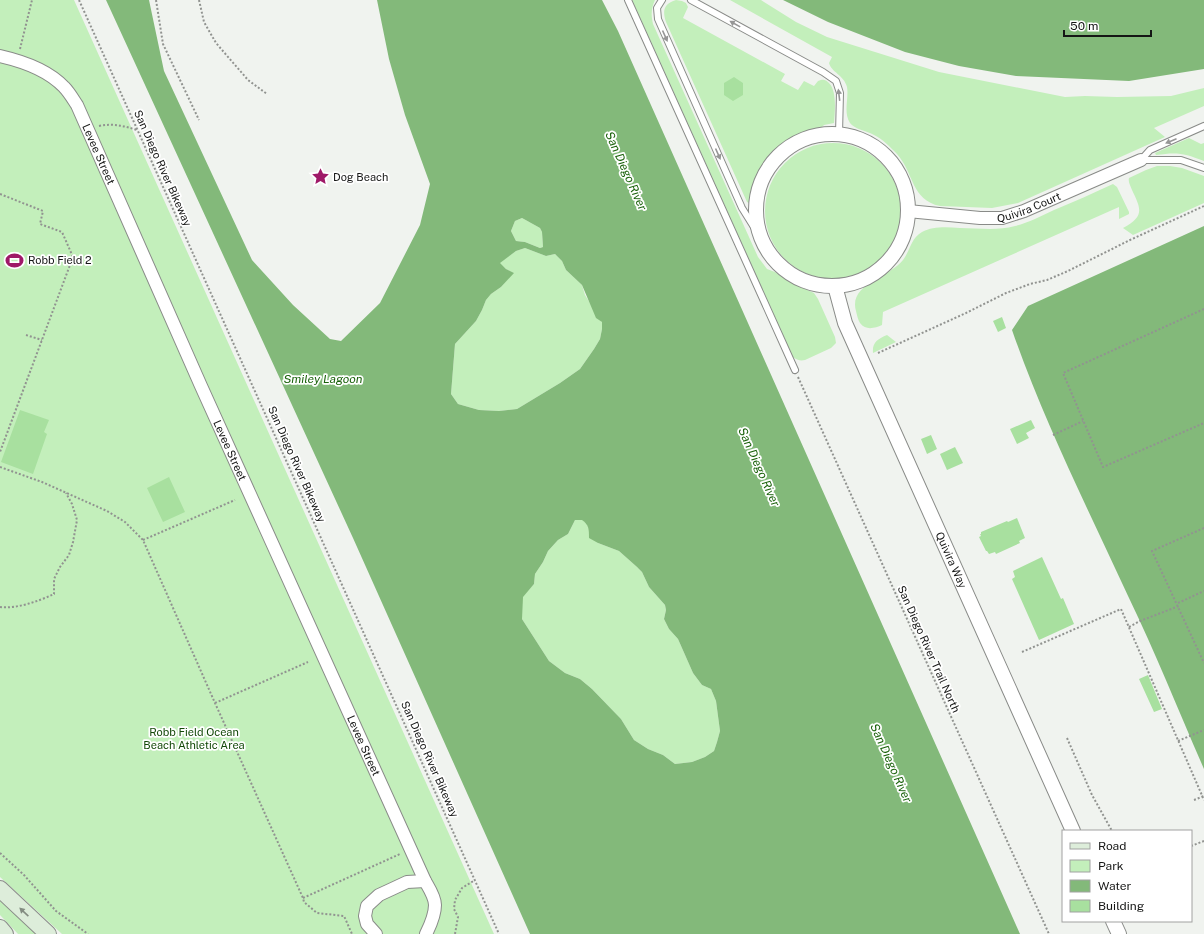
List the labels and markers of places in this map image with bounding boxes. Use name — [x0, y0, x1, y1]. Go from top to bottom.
place icon: Dog Beach — [310, 167, 330, 187]
place label: Dog Beach — [333, 171, 388, 183]
sports icon: Robb Field 2 — [5, 250, 25, 270]
place label: Robb Field 2 — [28, 254, 92, 266]

